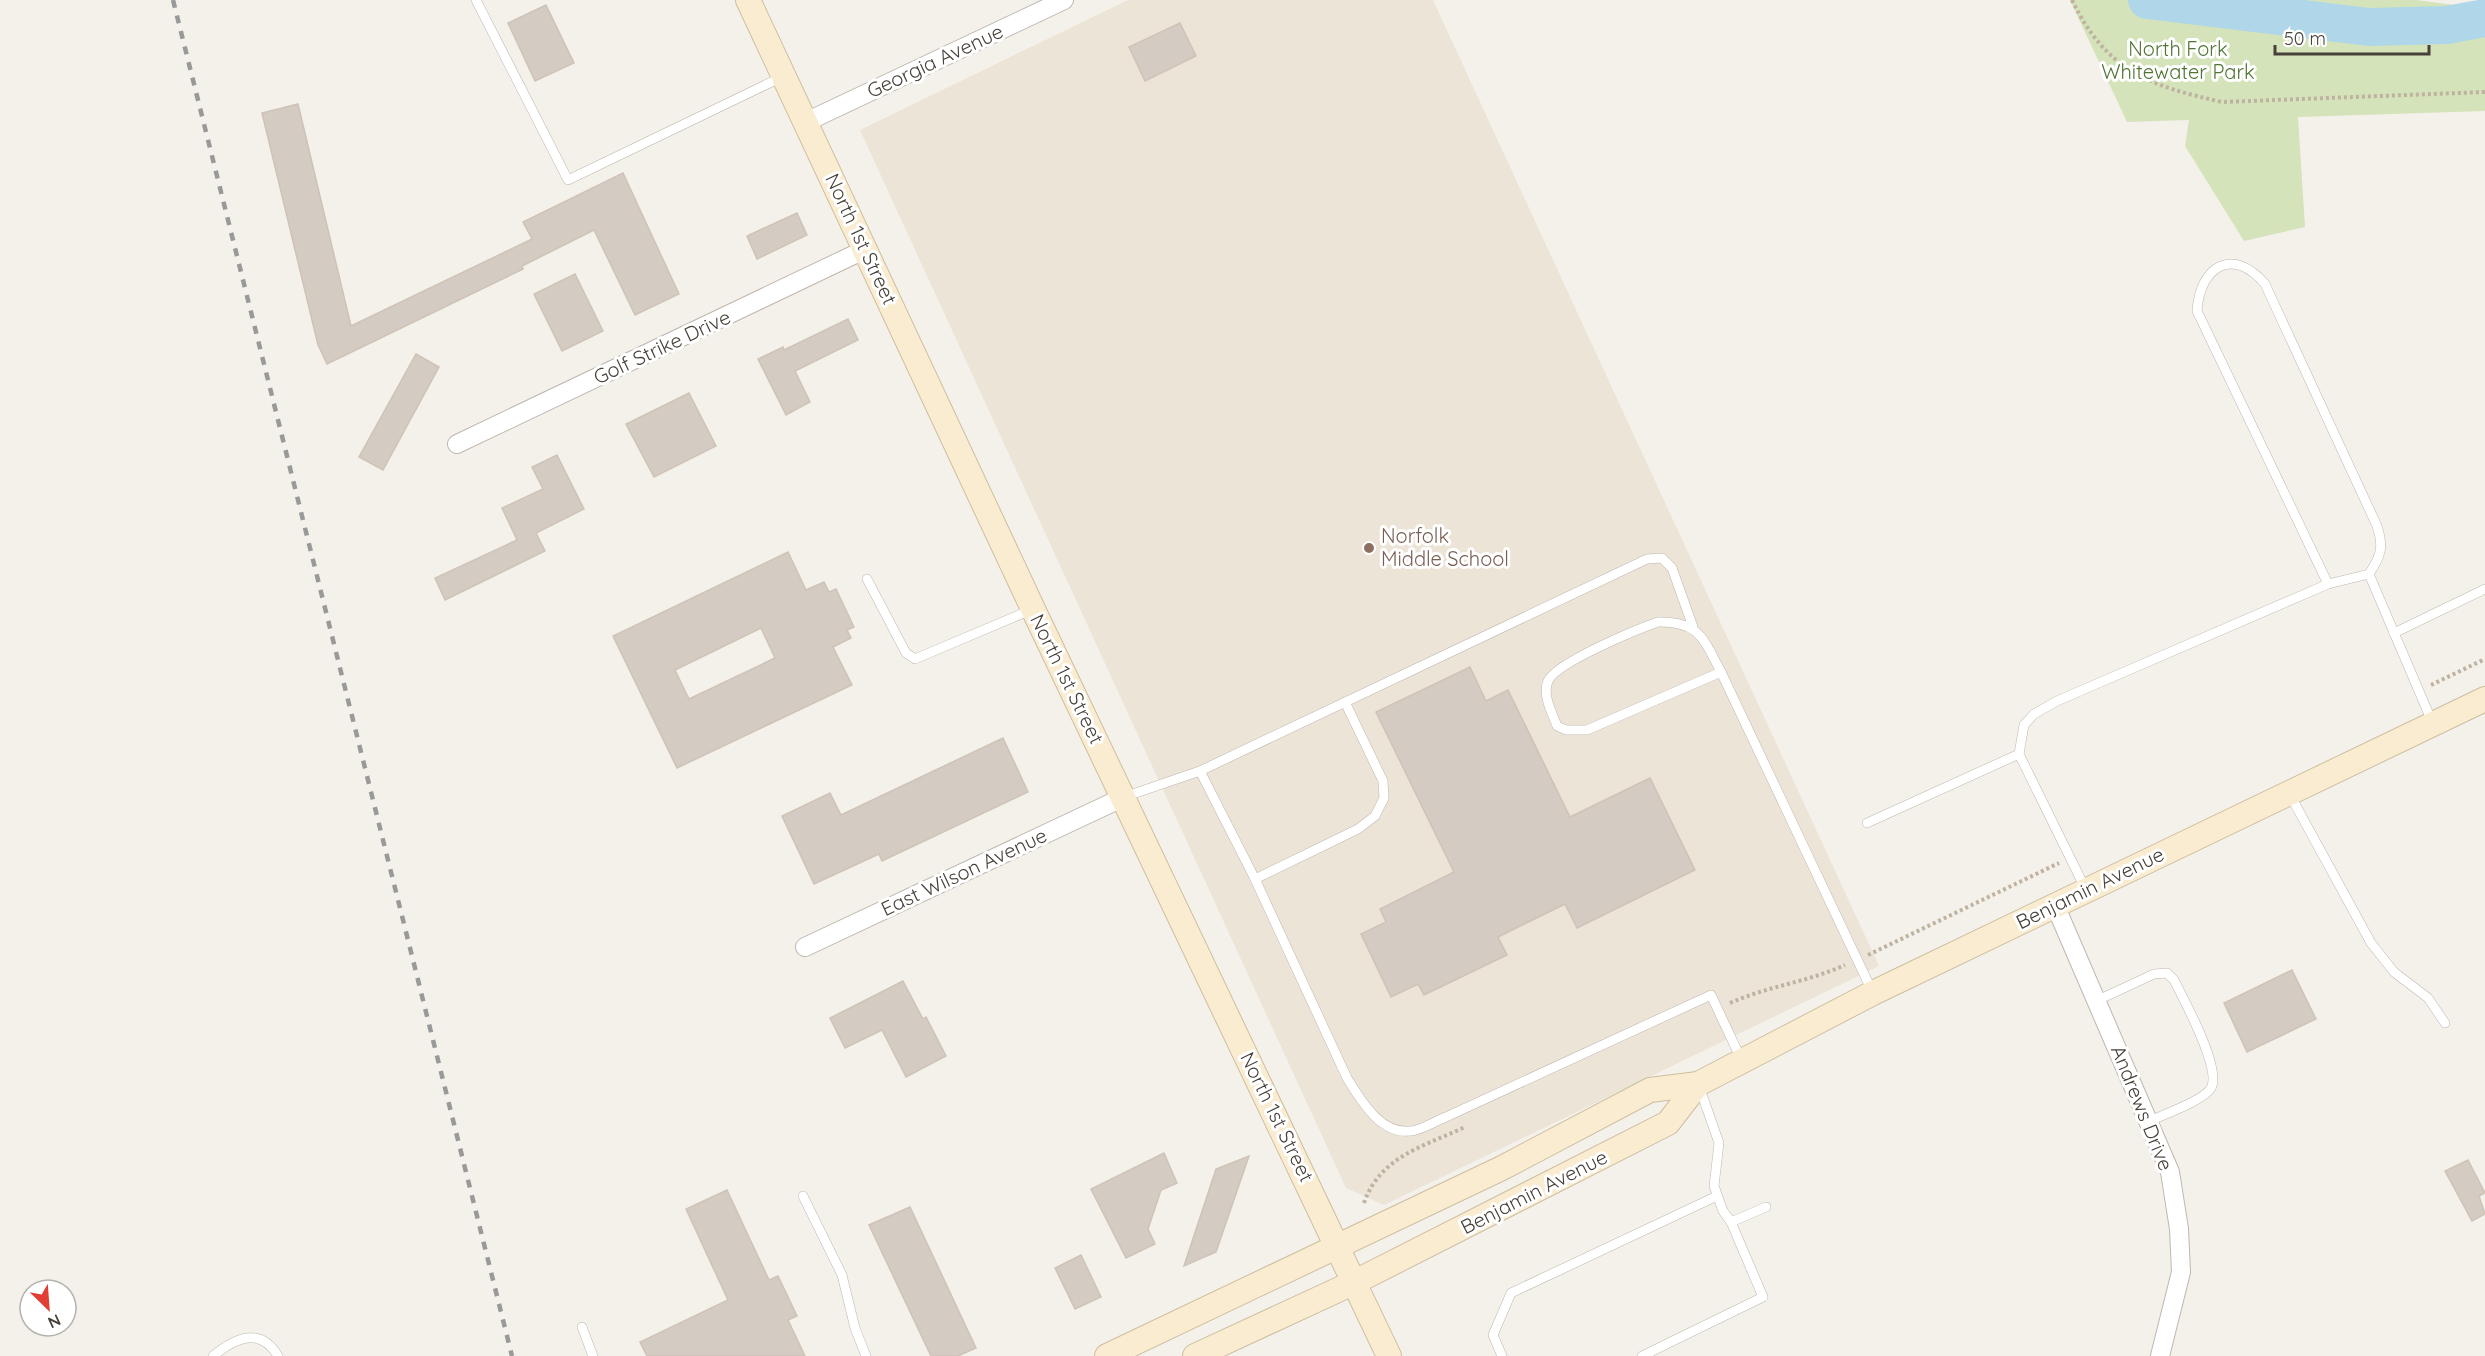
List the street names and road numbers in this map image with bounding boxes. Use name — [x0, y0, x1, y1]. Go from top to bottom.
street label: Georgia Avenue — [863, 18, 1007, 103]
street label: North 1st Street — [820, 169, 903, 308]
street label: Golf Strike Drive — [589, 304, 734, 389]
street label: North 1st Street — [1025, 610, 1110, 748]
street label: East Wilson Avenue — [877, 822, 1051, 921]
street label: Benjamin Avenue — [2012, 841, 2168, 934]
street label: Andrews Drive — [2106, 1041, 2179, 1174]
street label: North 1st Street — [1235, 1048, 1320, 1186]
street label: Benjamin Avenue — [1456, 1144, 1611, 1239]

